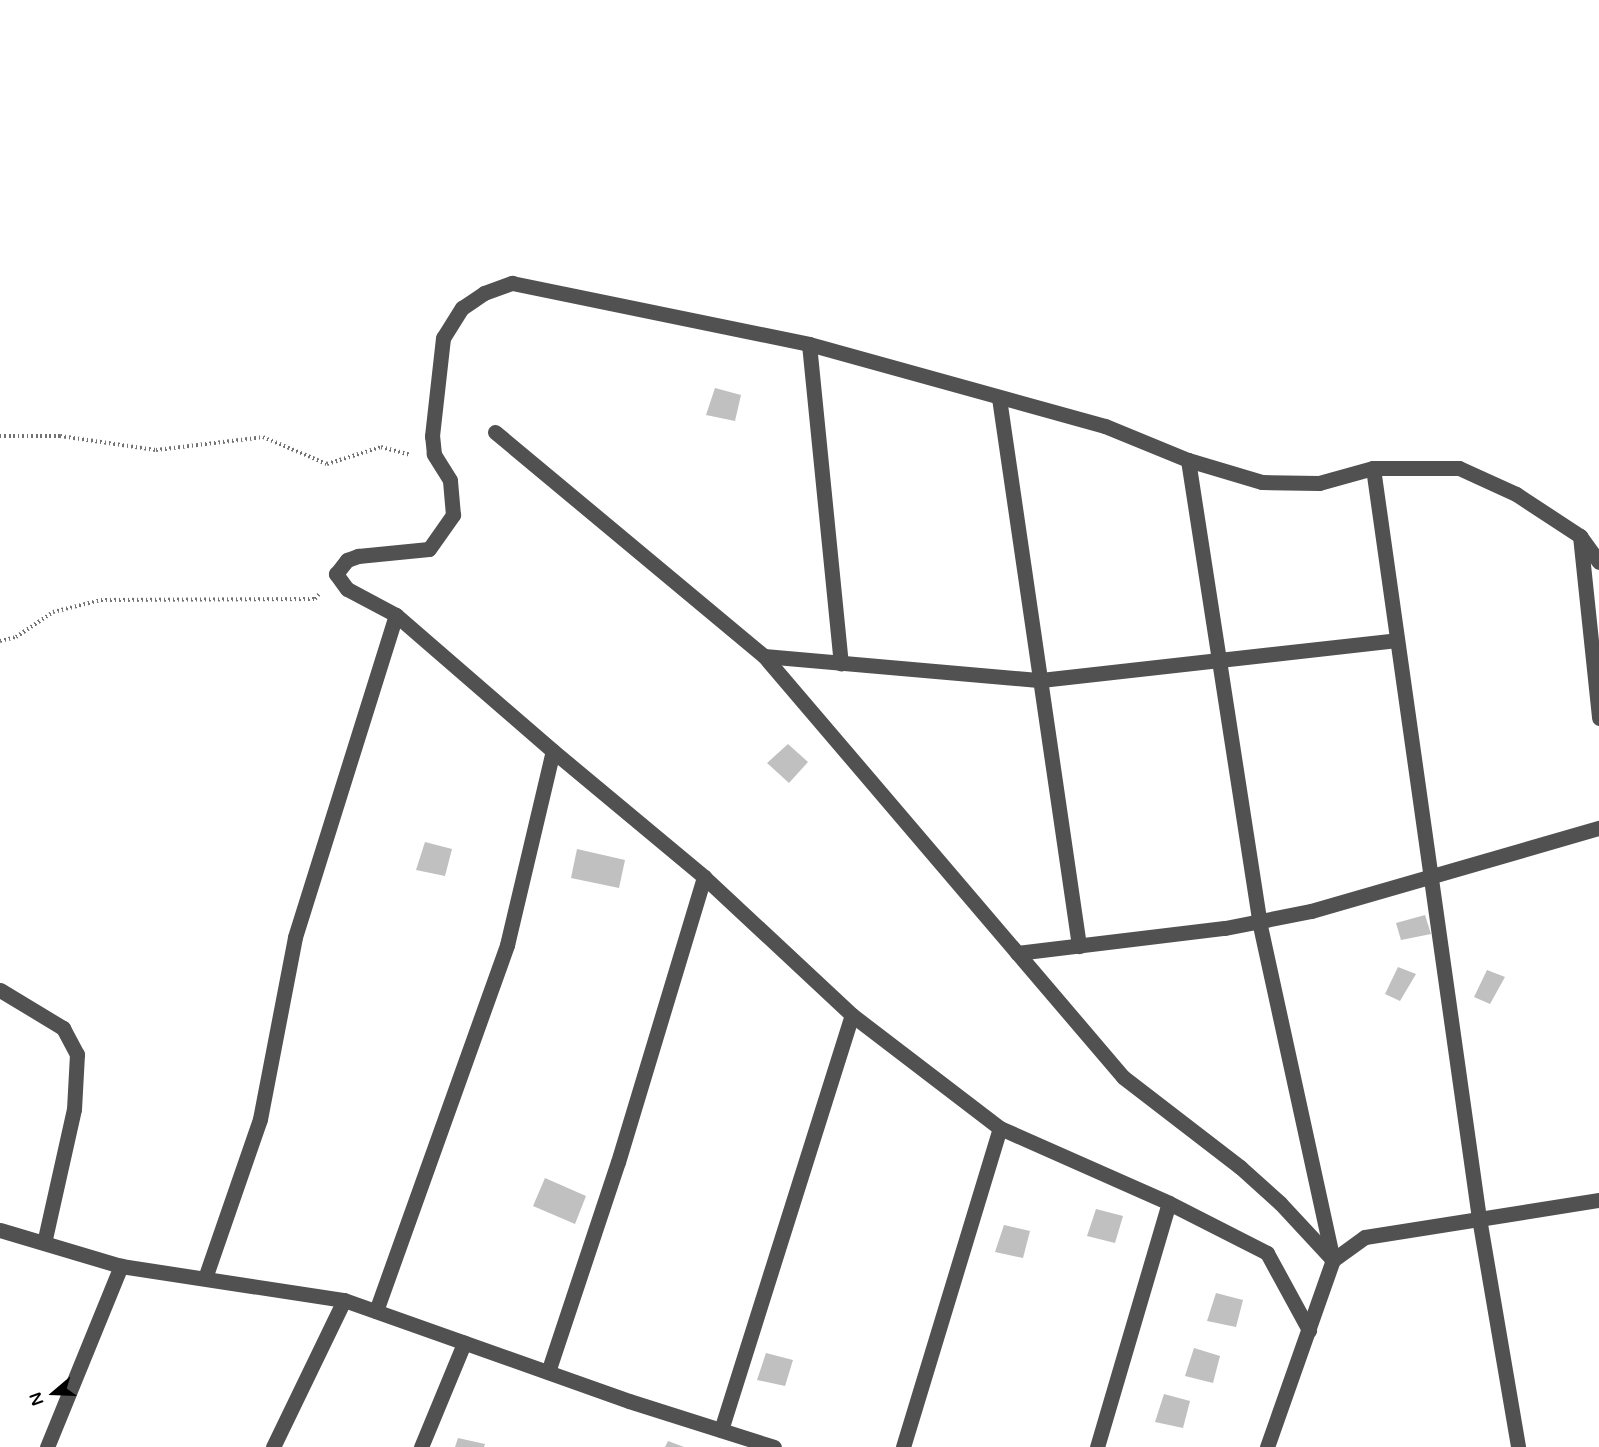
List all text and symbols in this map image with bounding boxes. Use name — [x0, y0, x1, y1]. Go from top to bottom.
north arrow — [24, 1363, 84, 1423]
text: N — [25, 1390, 49, 1408]

